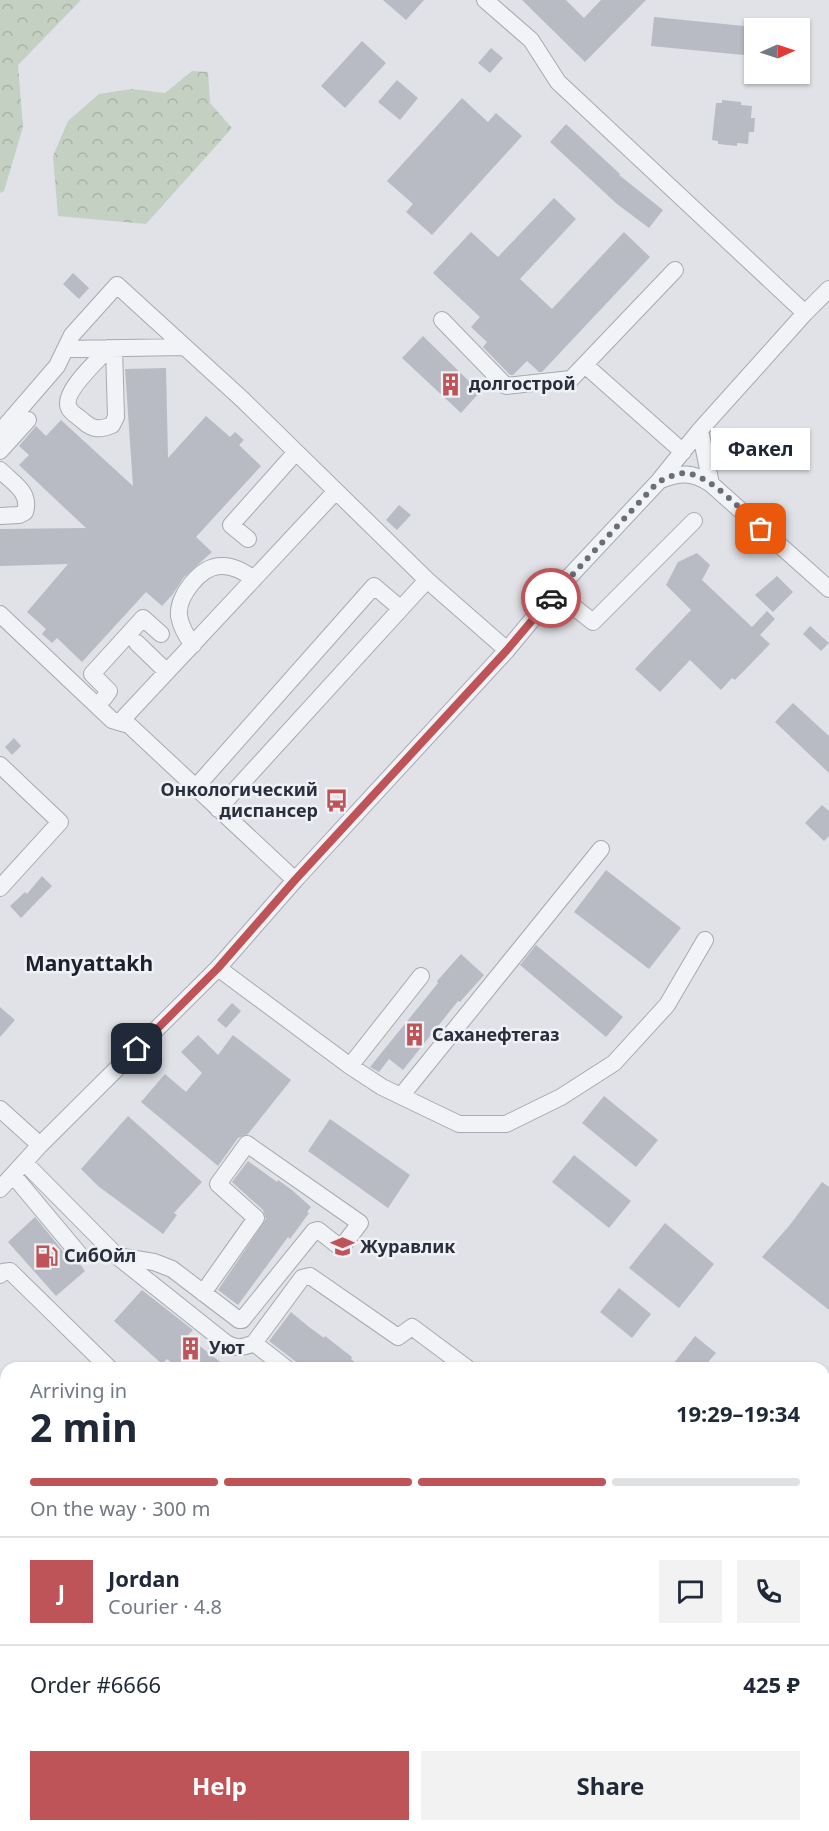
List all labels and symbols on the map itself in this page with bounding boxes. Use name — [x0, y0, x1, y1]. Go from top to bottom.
north arrow — [744, 18, 810, 84]
building icon: долгострой — [438, 371, 464, 397]
place label: долгострой — [469, 371, 576, 395]
callout: Факел — [712, 427, 810, 469]
pin — [735, 503, 786, 554]
courier — [521, 568, 581, 628]
place label: Онкологический диспансер — [160, 777, 318, 822]
bus stop icon: Онкологический диспансер — [323, 787, 349, 813]
district label: Manyattakh — [25, 949, 153, 977]
building icon: Саханефтегаз — [401, 1022, 427, 1048]
place label: Саханефтегаз — [432, 1022, 559, 1046]
pin — [111, 1023, 162, 1074]
school or university icon: Журавлик — [329, 1234, 355, 1260]
place label: Журавлик — [360, 1234, 455, 1258]
fuel station icon: СибОйл — [33, 1243, 59, 1269]
place label: СибОйл — [64, 1243, 136, 1267]
building icon: Уют — [178, 1335, 204, 1361]
place label: Уют — [209, 1335, 245, 1359]

